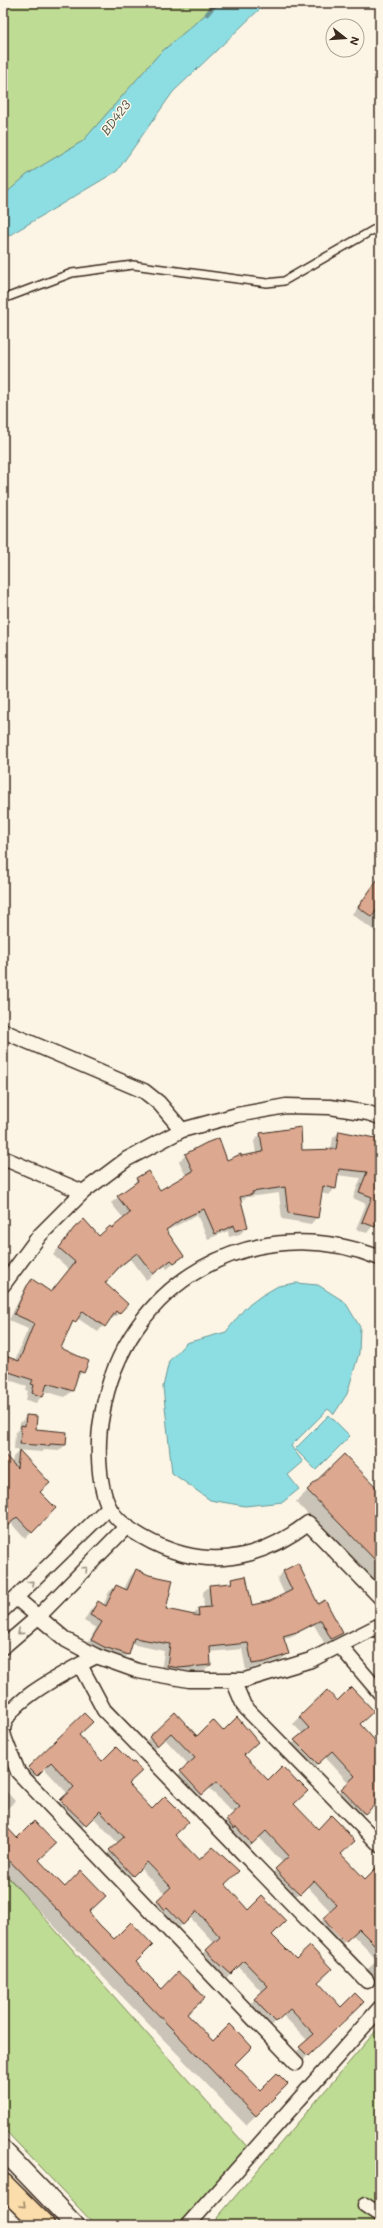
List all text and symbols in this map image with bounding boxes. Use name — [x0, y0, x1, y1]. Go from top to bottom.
north arrow — [325, 18, 365, 58]
text: N — [347, 35, 363, 47]
water label: BD423 — [96, 96, 134, 138]
one-way arrow — [80, 1566, 88, 1574]
one-way arrow — [26, 1580, 34, 1588]
one-way arrow — [18, 1627, 25, 1634]
one-way arrow — [18, 2200, 26, 2208]

